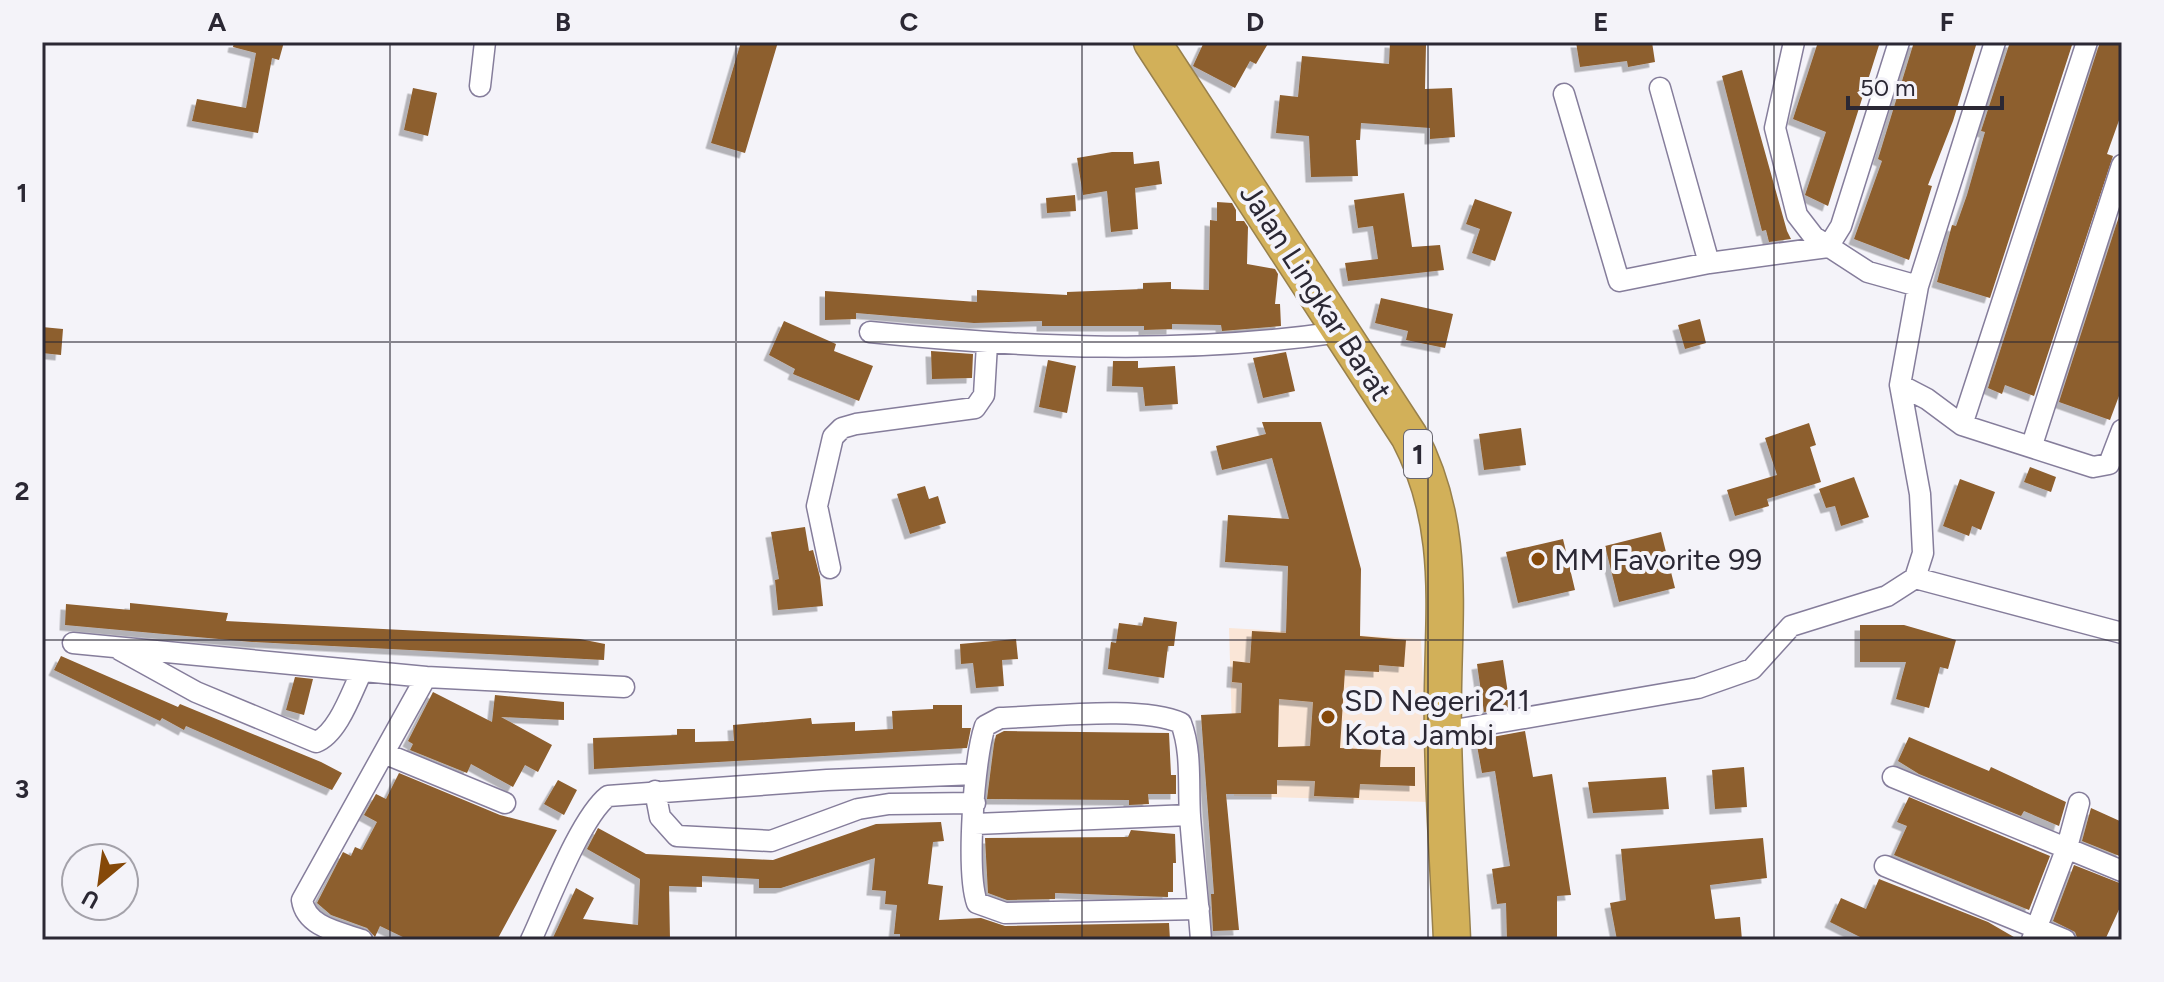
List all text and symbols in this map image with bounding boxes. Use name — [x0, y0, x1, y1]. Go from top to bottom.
text: A — [208, 6, 227, 38]
text: B — [555, 6, 571, 38]
text: C — [900, 6, 919, 38]
text: D — [1246, 6, 1264, 38]
text: E — [1593, 6, 1609, 38]
text: F — [1940, 6, 1954, 38]
scale bar — [1848, 60, 2002, 110]
text: 50 m — [1860, 73, 1916, 102]
text: 1 — [17, 177, 27, 209]
street label: Jalan Lingkar Barat — [1232, 177, 1400, 407]
road number: 1 — [1404, 430, 1432, 478]
text: 2 — [14, 475, 30, 507]
place label: MM Favorite 99 — [1554, 541, 1762, 578]
marker: MM Favorite 99 — [1529, 550, 1547, 568]
place label: SD Negeri 211 Kota Jambi — [1344, 682, 1530, 753]
marker: SD Negeri 211 Kota Jambi — [1319, 708, 1337, 726]
text: 3 — [15, 773, 29, 805]
north arrow — [60, 842, 140, 922]
text: U — [77, 883, 104, 915]

